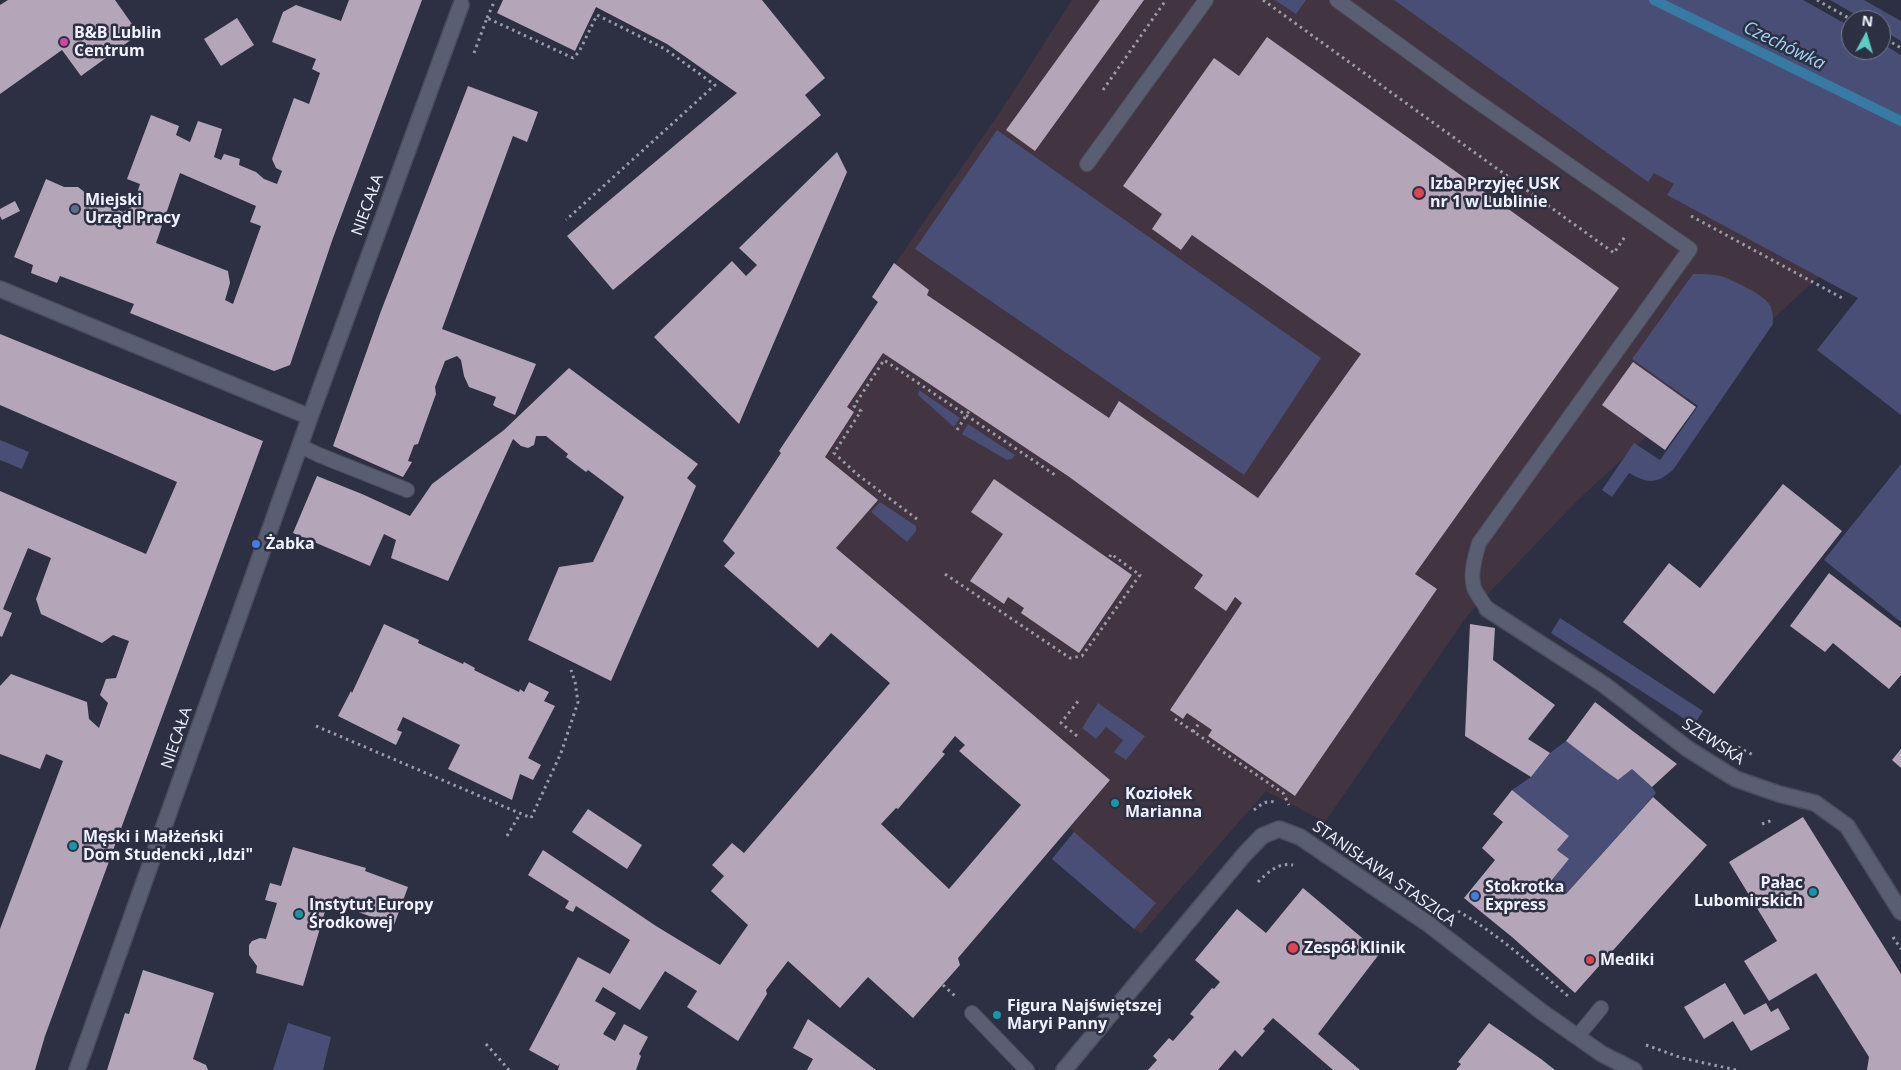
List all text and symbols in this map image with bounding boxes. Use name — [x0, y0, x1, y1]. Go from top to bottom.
north arrow — [1841, 10, 1891, 60]
text: N — [1861, 11, 1874, 31]
water label: Czechówka — [1740, 17, 1828, 75]
place label: B&B Lublin Centrum — [74, 23, 162, 61]
marker: B&B Lublin Centrum — [58, 36, 70, 48]
street label: NIECAŁA — [348, 172, 388, 238]
place label: Izba Przyjęć USK nr 1 w Lublinie — [1430, 174, 1560, 212]
marker: Izba Przyjęć USK nr 1 w Lublinie — [1412, 186, 1426, 200]
place label: Miejski Urząd Pracy — [85, 190, 180, 228]
marker: Miejski Urząd Pracy — [69, 203, 81, 215]
place label: Żabka — [266, 534, 315, 554]
marker: Żabka — [250, 538, 262, 550]
street label: NIECAŁA — [157, 705, 197, 771]
street label: SZEWSKA — [1678, 715, 1748, 769]
place label: Koziołek Marianna — [1125, 784, 1202, 822]
marker: Koziołek Marianna — [1109, 797, 1121, 809]
street label: STANISŁAWA STASZICA — [1309, 817, 1459, 931]
place label: Męski i Małżeński Dom Studencki ,,Idzi" — [83, 827, 253, 865]
marker: Męski i Małżeński Dom Studencki ,,Idzi" — [67, 840, 79, 852]
place label: Pałac Lubomirskich — [1694, 873, 1803, 911]
place label: Stokrotka Express — [1485, 877, 1564, 915]
marker: Pałac Lubomirskich — [1807, 886, 1819, 898]
marker: Stokrotka Express — [1469, 890, 1481, 902]
place label: Instytut Europy Środkowej — [309, 895, 433, 933]
marker: Instytut Europy Środkowej — [293, 908, 305, 920]
place label: Zespół Klinik — [1304, 938, 1405, 958]
marker: Zespół Klinik — [1286, 941, 1300, 955]
place label: Mediki — [1600, 950, 1654, 970]
marker: Mediki — [1584, 954, 1596, 966]
place label: Figura Najświętszej Maryi Panny — [1007, 996, 1162, 1034]
marker: Figura Najświętszej Maryi Panny — [991, 1009, 1003, 1021]

